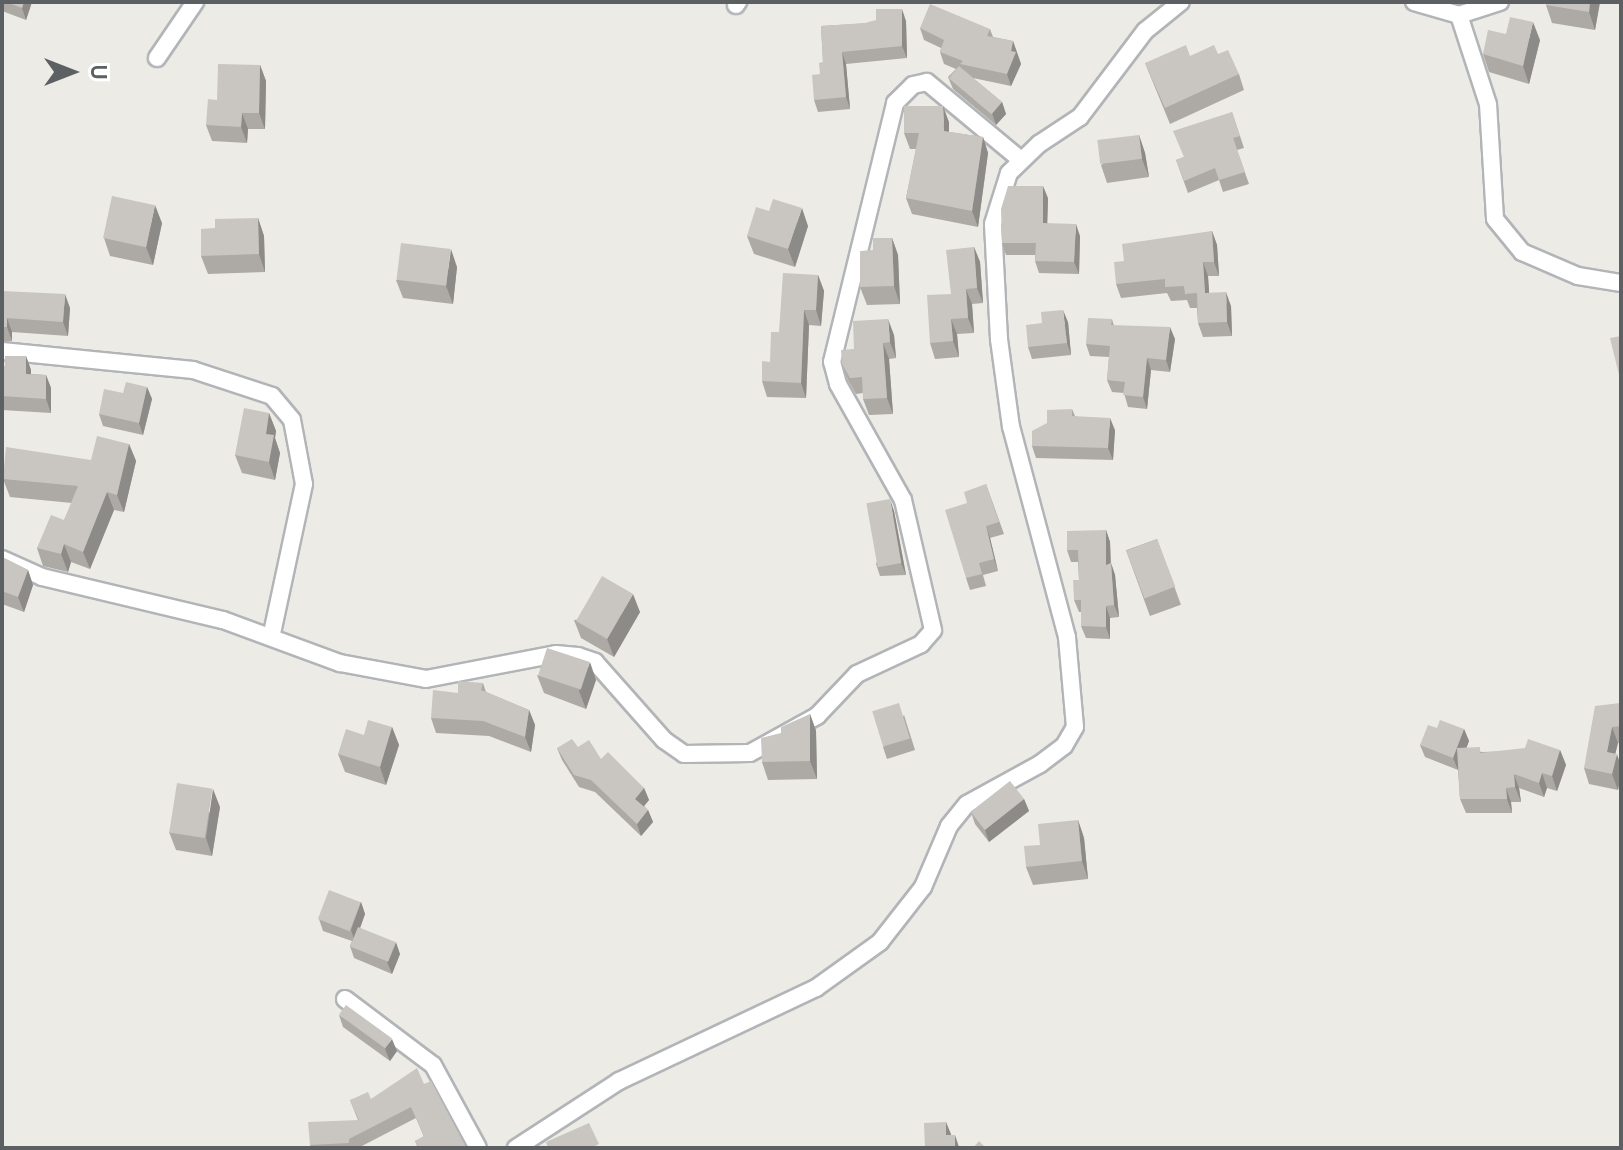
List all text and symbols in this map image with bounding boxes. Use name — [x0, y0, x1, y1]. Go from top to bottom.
north arrow — [32, 32, 112, 112]
text: U — [83, 64, 110, 80]

